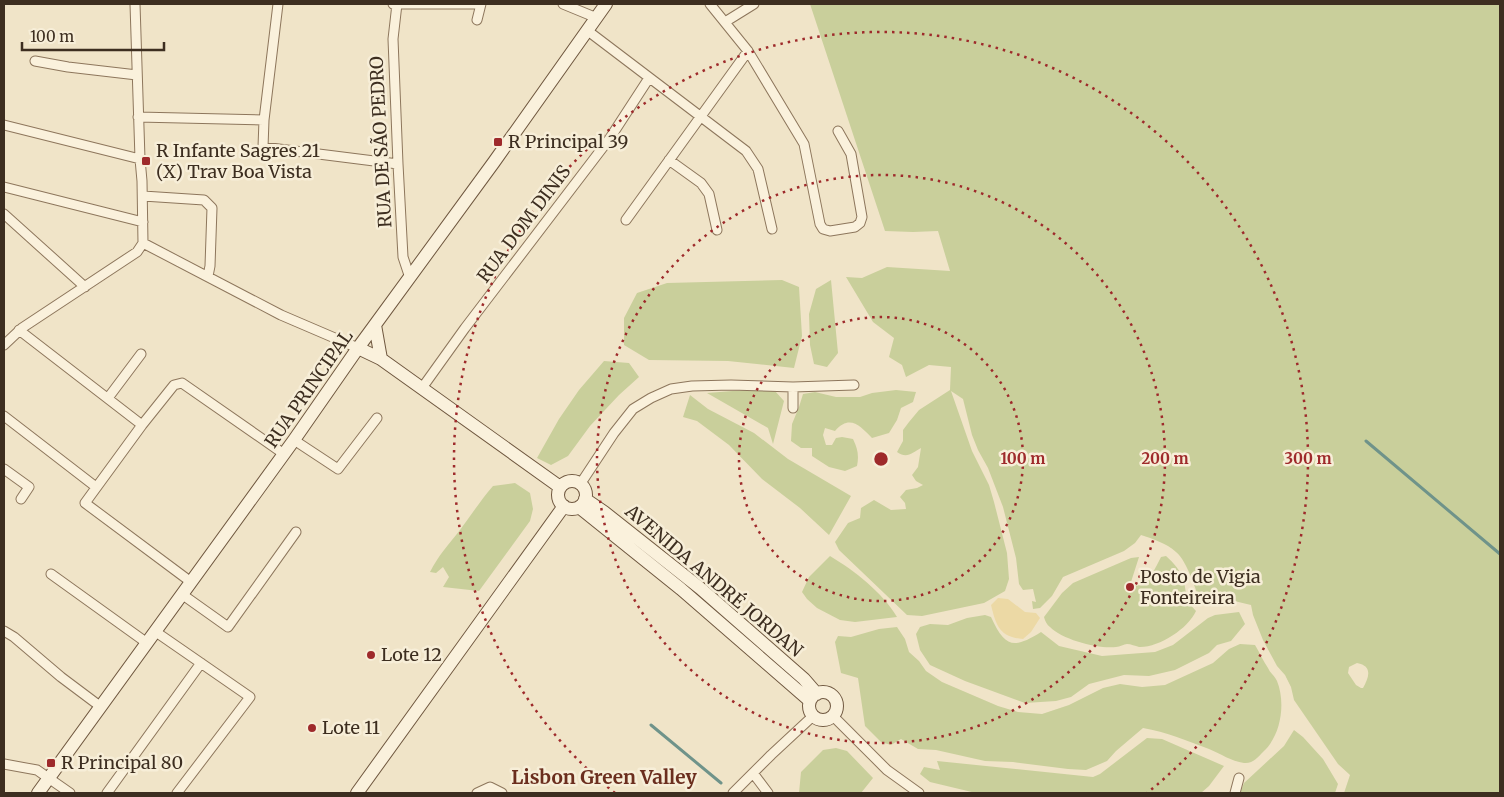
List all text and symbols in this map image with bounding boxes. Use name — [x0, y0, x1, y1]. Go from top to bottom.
scale bar — [22, 20, 165, 52]
text: 100 m — [30, 27, 74, 46]
street label: RUA DE SÃO PEDRO — [365, 56, 396, 228]
place label: R Principal 39 — [508, 130, 628, 153]
marker: R Principal 39 — [492, 136, 504, 148]
place label: R Infante Sagres 21 (X) Trav Boa Vista — [156, 139, 320, 183]
marker: R Infante Sagres 21 (X) Trav Boa Vista — [140, 155, 152, 167]
street label: RUA DOM DINIS — [472, 160, 576, 287]
street label: RUA PRINCIPAL — [259, 325, 358, 452]
text: 100 m — [1001, 449, 1045, 468]
text: 200 m — [1141, 449, 1189, 468]
text: 300 m — [1284, 449, 1332, 468]
centre of rings — [872, 450, 890, 468]
street label: AVENIDA ANDRÉ JORDAN — [620, 499, 808, 662]
place label: Posto de Vigia Fonteireira — [1140, 565, 1261, 609]
marker: Posto de Vigia Fonteireira — [1124, 581, 1136, 593]
place label: Lote 12 — [381, 643, 442, 666]
marker: Lote 12 — [365, 649, 377, 661]
place label: Lote 11 — [322, 716, 380, 739]
marker: Lote 11 — [306, 722, 318, 734]
place label: R Principal 80 — [61, 751, 183, 774]
marker: R Principal 80 — [45, 757, 57, 769]
district label: Lisbon Green Valley — [511, 765, 697, 789]

